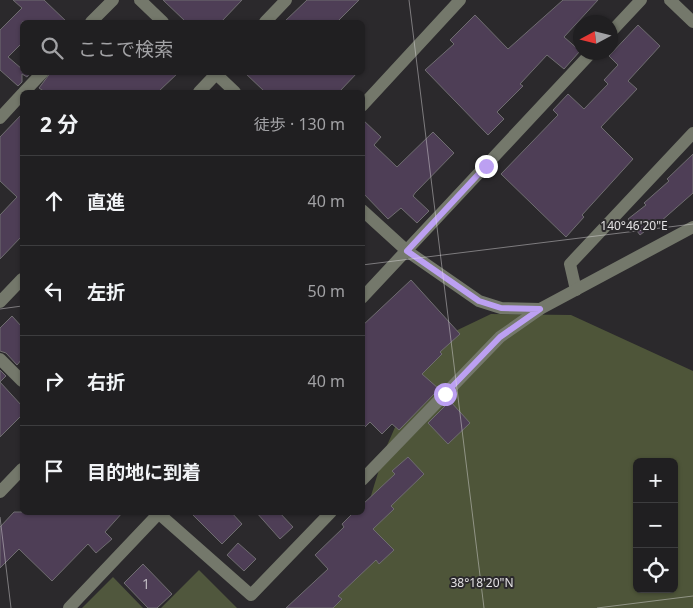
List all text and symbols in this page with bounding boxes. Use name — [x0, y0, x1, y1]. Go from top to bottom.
north arrow — [573, 15, 618, 60]
search box — [20, 20, 365, 75]
icon: search — [38, 34, 66, 62]
text: ここで検索 — [78, 36, 173, 62]
text: 2 分 — [40, 110, 78, 138]
text: 徒歩 · 130 m — [254, 113, 345, 135]
route end — [475, 155, 498, 178]
icon: ahead — [40, 187, 68, 215]
text: 直進 — [87, 189, 125, 215]
text: 40 m — [308, 190, 345, 212]
text: 140°46'20"E — [600, 217, 668, 234]
icon: left — [40, 277, 68, 305]
text: 左折 — [87, 279, 125, 305]
text: 50 m — [308, 280, 345, 302]
icon: right — [40, 367, 68, 395]
text: 右折 — [87, 369, 125, 395]
text: 40 m — [308, 370, 345, 392]
route start — [434, 383, 457, 406]
icon: arrive — [40, 457, 68, 485]
map controls — [633, 458, 678, 593]
button: + — [633, 458, 678, 503]
text: 目的地に到着 — [87, 459, 201, 485]
button: − — [633, 503, 678, 548]
button: locate — [633, 548, 678, 593]
house number: 1 — [142, 574, 150, 593]
text: 38°18'20"N — [450, 574, 514, 591]

